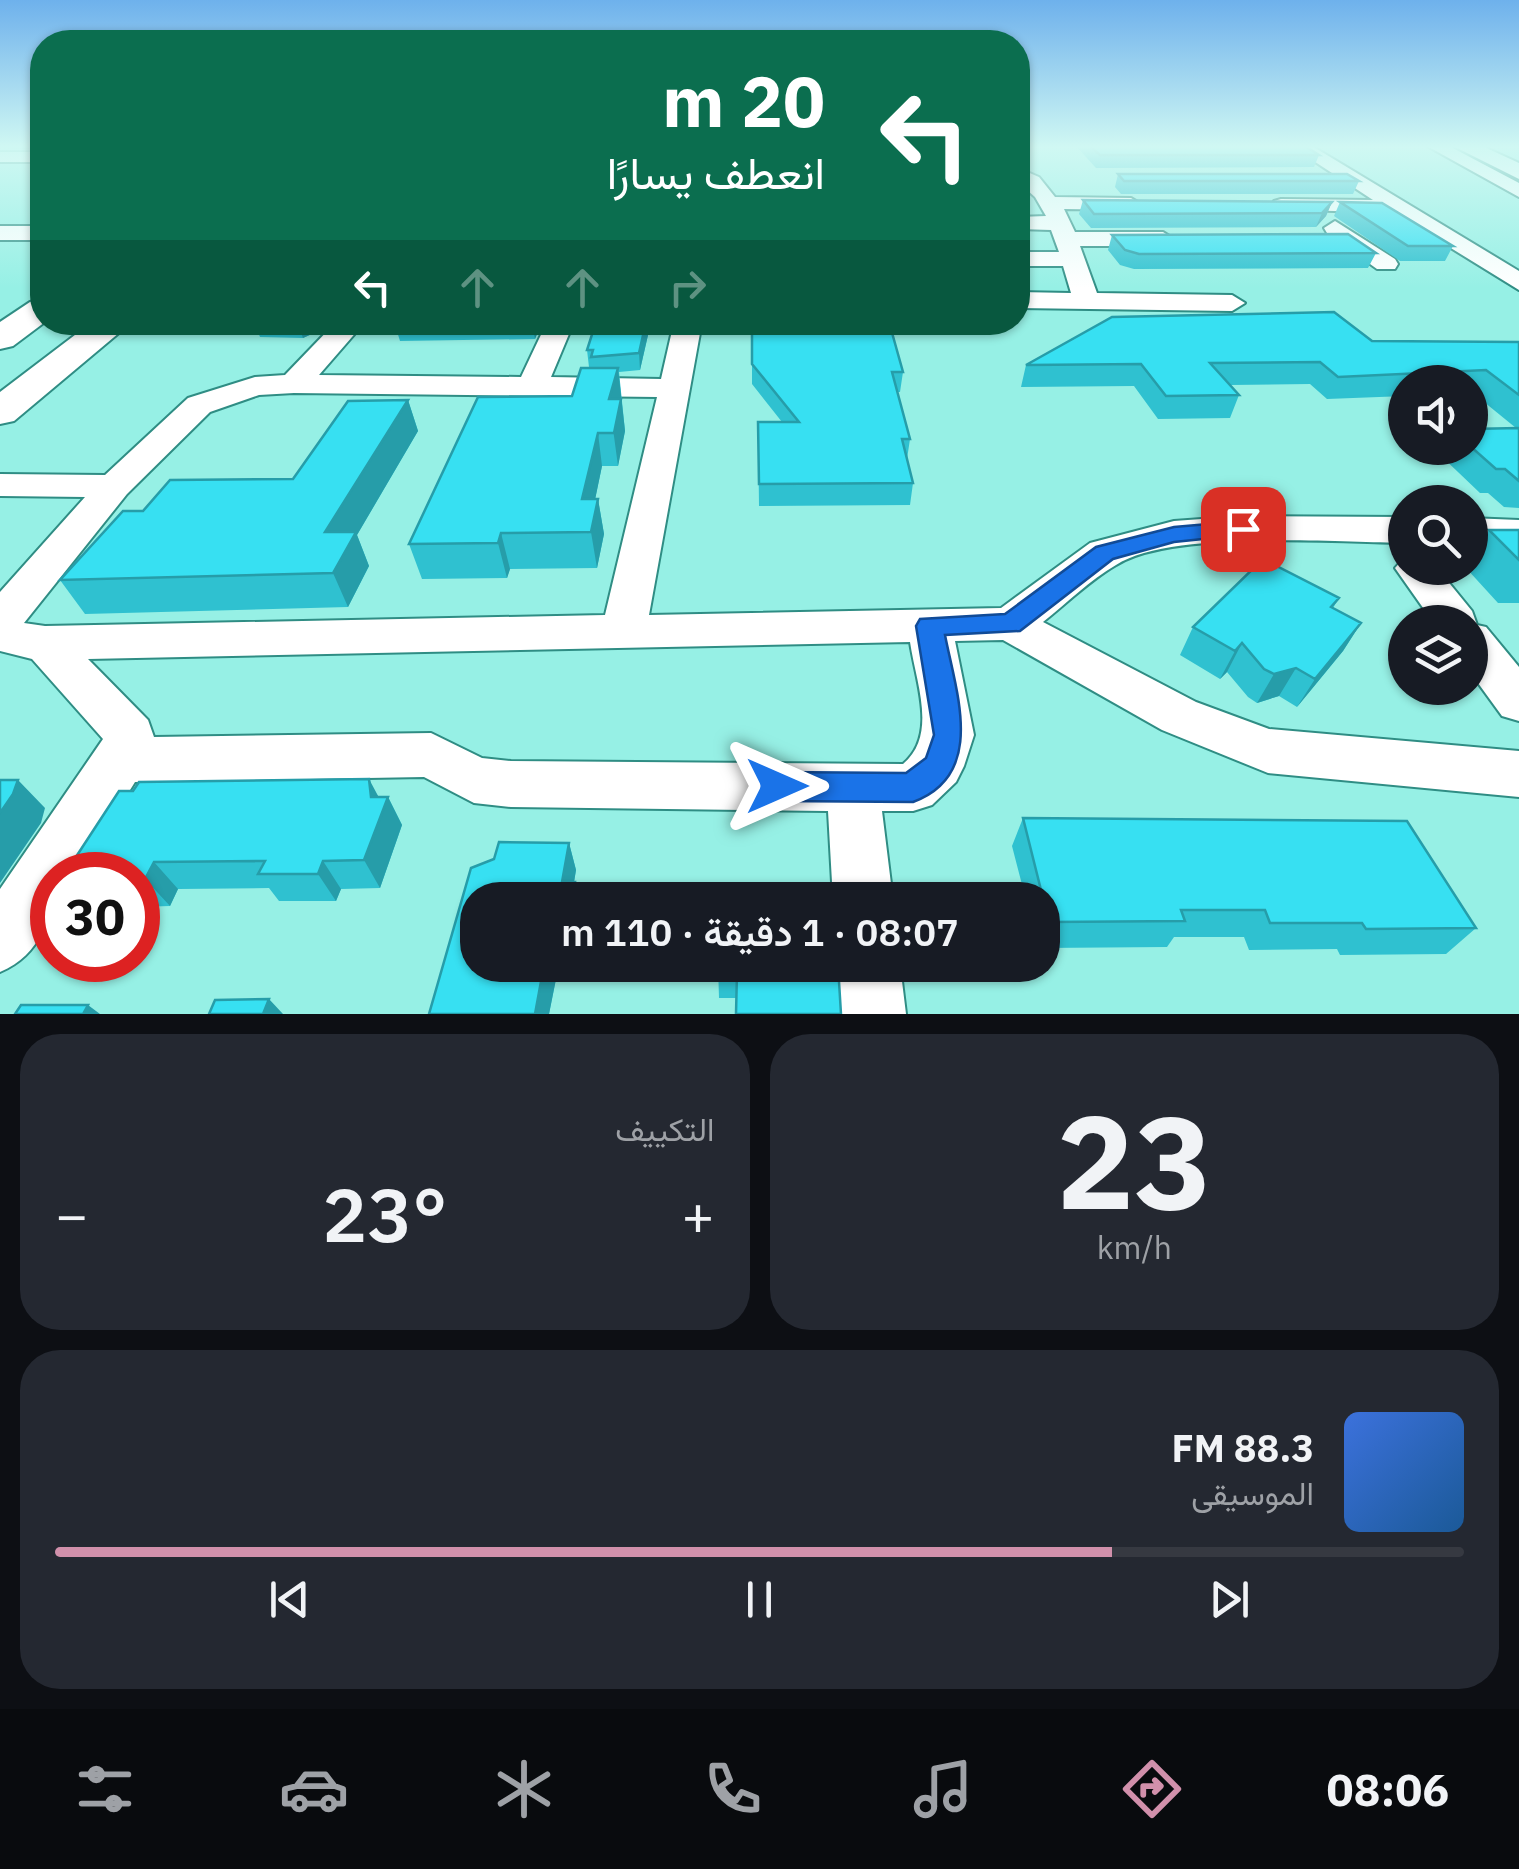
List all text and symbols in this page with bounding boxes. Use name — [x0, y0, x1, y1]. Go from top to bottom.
text: 20 m — [662, 55, 825, 146]
icon: left — [860, 70, 990, 200]
text: انعطف يسارًا — [607, 143, 825, 201]
icon: left — [345, 260, 400, 315]
icon: ahead — [450, 260, 505, 315]
icon: ahead — [555, 260, 610, 315]
icon: right — [660, 260, 715, 315]
map controls — [1388, 365, 1488, 705]
button: sound — [1388, 365, 1488, 465]
button: search — [1388, 485, 1488, 585]
pin — [1201, 487, 1286, 572]
icon: arrive — [1216, 502, 1271, 557]
button: layers — [1388, 605, 1488, 705]
position arrow — [725, 734, 829, 838]
speed limit sign: 30 — [30, 852, 160, 982]
text: 08:07 · 1 دقيقة · 110 m — [561, 907, 959, 956]
text: 23 — [1056, 1076, 1212, 1245]
text: التكييف — [615, 1108, 715, 1150]
text: 23° — [322, 1165, 447, 1263]
text: − — [55, 1179, 88, 1250]
text: + — [681, 1179, 715, 1250]
text: km/h — [1097, 1226, 1172, 1268]
text: 88.3 FM — [1171, 1423, 1314, 1472]
text: الموسيقى — [1191, 1472, 1314, 1514]
icon: previous — [262, 1572, 317, 1627]
icon: pause — [732, 1572, 787, 1627]
icon: next — [1202, 1572, 1257, 1627]
icon: filters — [70, 1754, 140, 1824]
icon: car — [279, 1754, 349, 1824]
icon: climate — [489, 1754, 559, 1824]
icon: phone — [698, 1754, 768, 1824]
icon: music — [908, 1754, 978, 1824]
icon: directions — [1117, 1754, 1187, 1824]
text: 08:06 — [1326, 1760, 1449, 1818]

